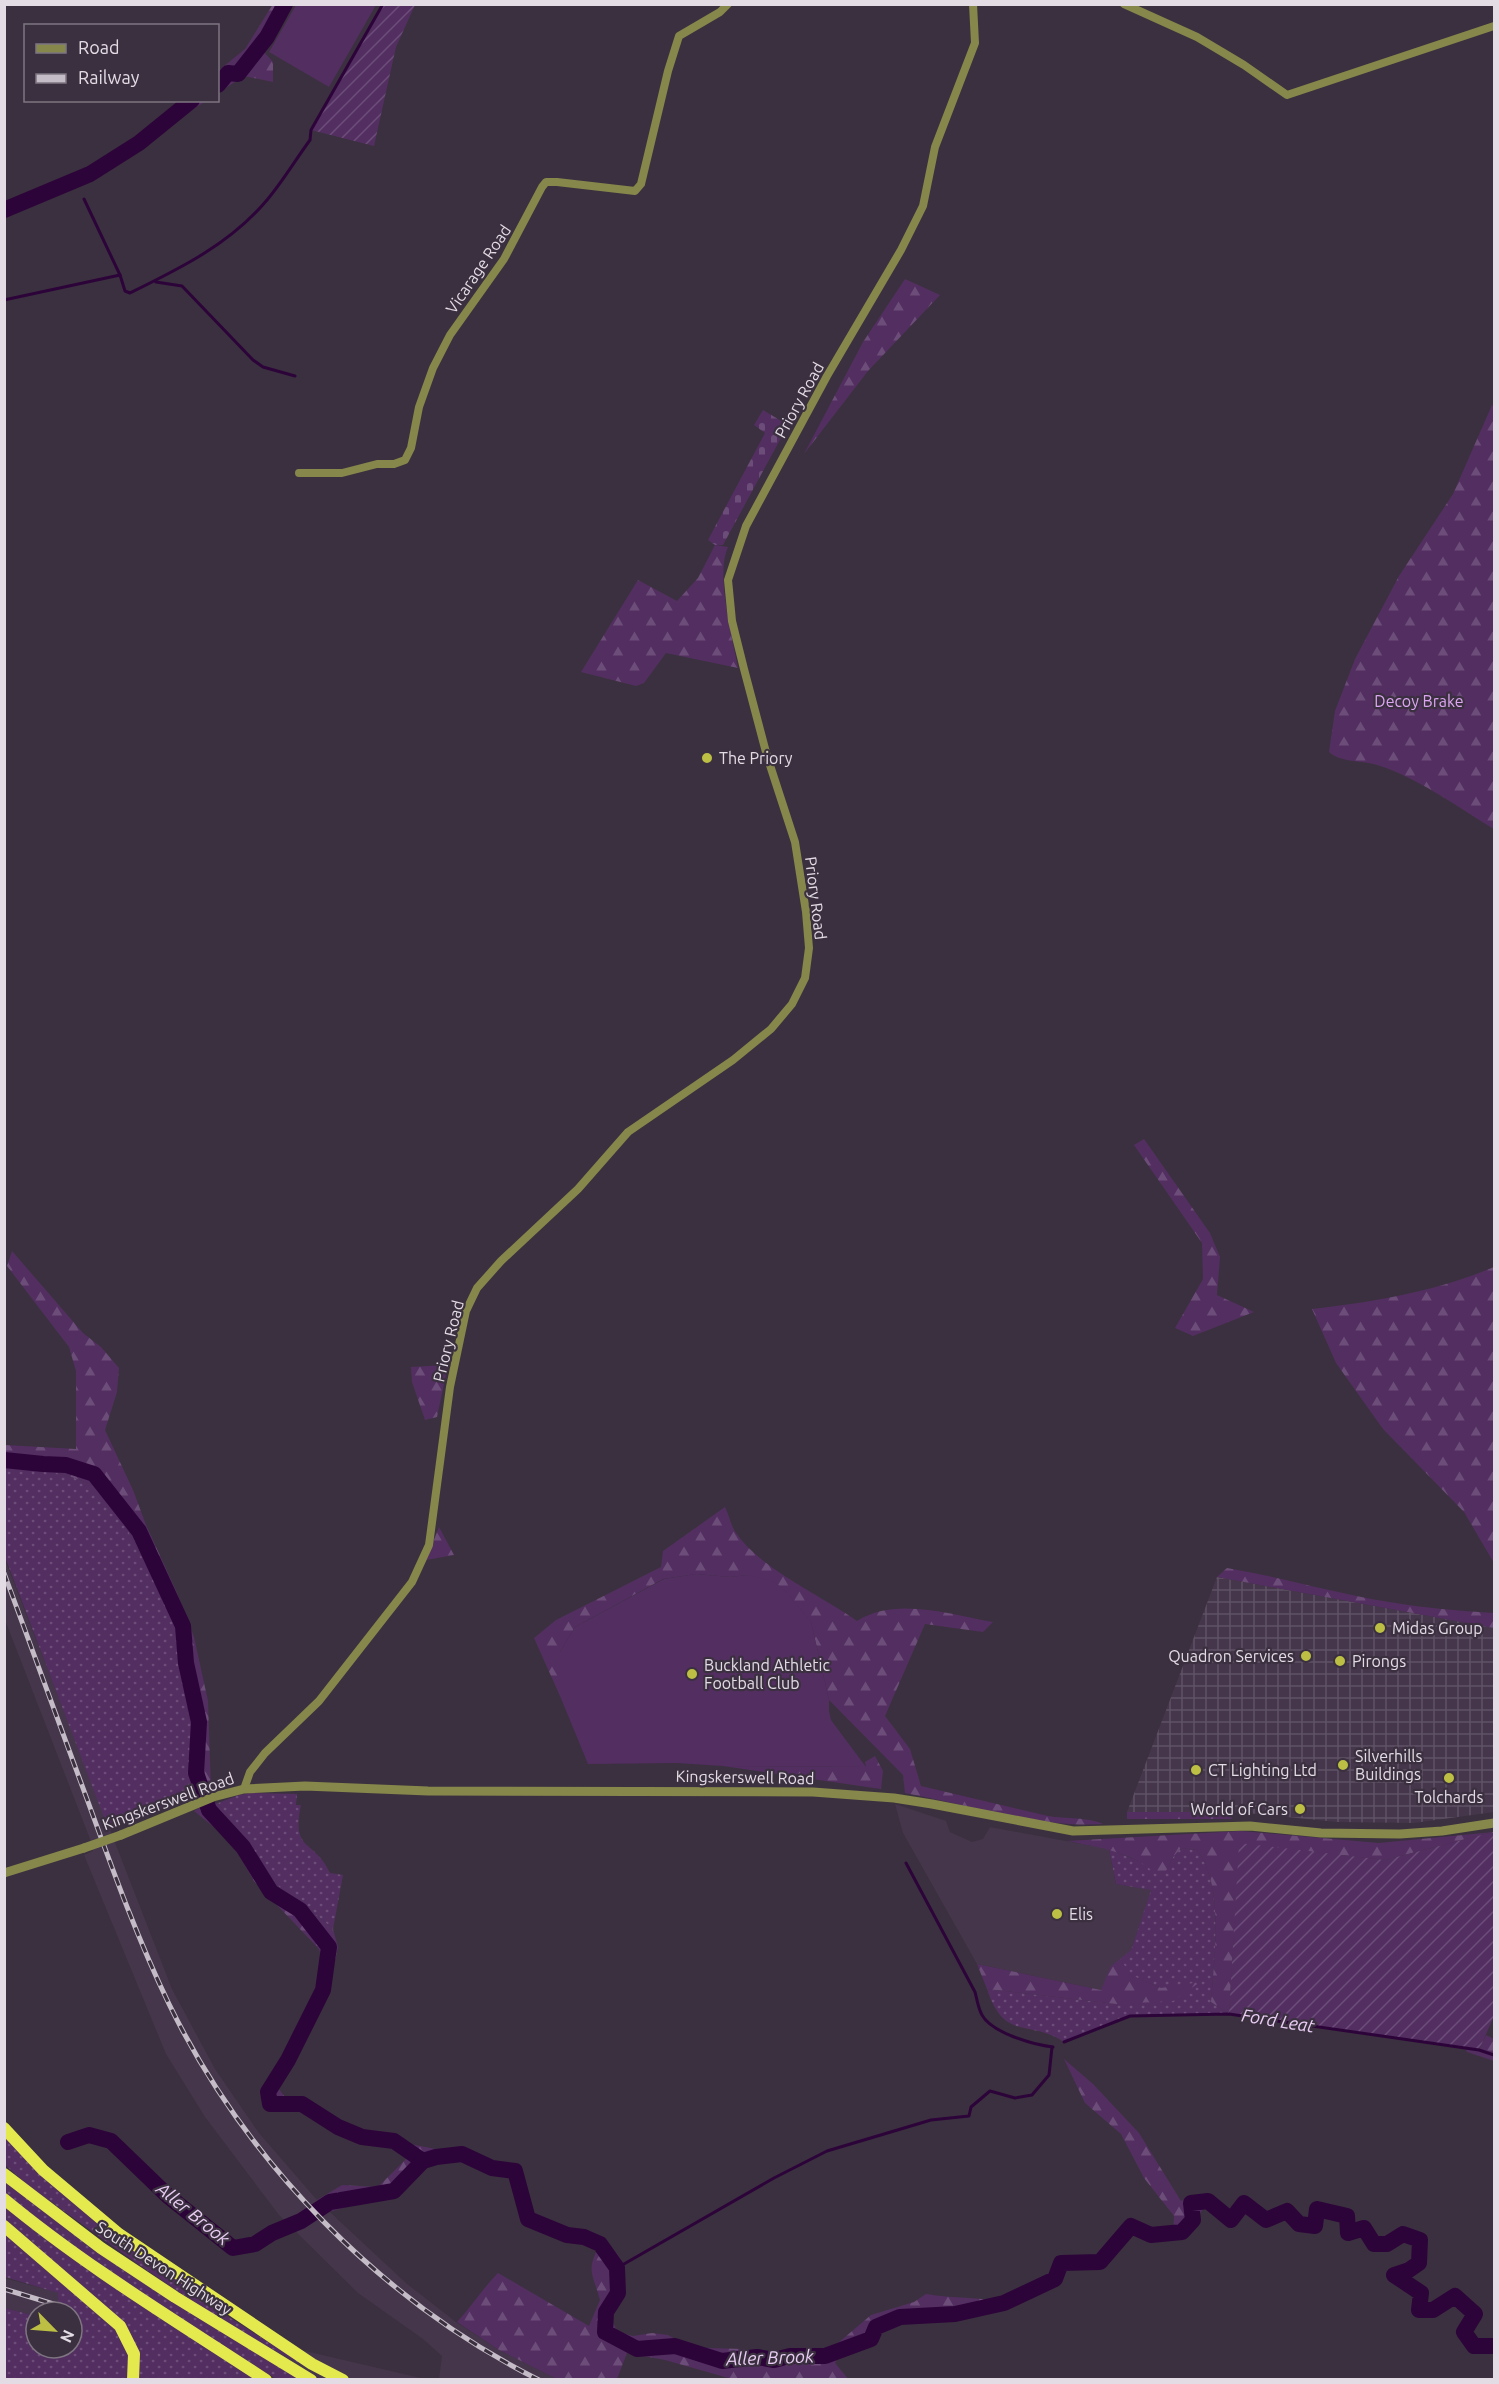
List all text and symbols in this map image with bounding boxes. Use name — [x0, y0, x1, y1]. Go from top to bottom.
legend — [24, 24, 219, 102]
text: Road — [78, 37, 120, 57]
text: Railway — [78, 67, 140, 87]
street label: Vicarage Road — [442, 221, 514, 317]
street label: Priory Road — [771, 359, 827, 441]
park label: Decoy Brake — [1374, 692, 1464, 710]
place label: The Priory — [719, 749, 793, 767]
marker: The Priory — [700, 751, 714, 765]
street label: Priory Road — [802, 855, 830, 941]
street label: Priory Road — [429, 1298, 467, 1384]
place label: Midas Group — [1392, 1619, 1483, 1637]
marker: Midas Group — [1373, 1621, 1387, 1635]
place label: Quadron Services — [1168, 1647, 1294, 1665]
marker: Quadron Services — [1299, 1649, 1313, 1663]
place label: Pirongs — [1352, 1652, 1406, 1670]
marker: Pirongs — [1333, 1654, 1347, 1668]
place label: Buckland Athletic Football Club — [704, 1656, 830, 1692]
marker: Buckland Athletic Football Club — [685, 1667, 699, 1681]
place label: Silverhills Buildings — [1355, 1747, 1423, 1783]
marker: Silverhills Buildings — [1336, 1758, 1350, 1772]
place label: CT Lighting Ltd — [1208, 1761, 1317, 1779]
marker: CT Lighting Ltd — [1189, 1763, 1203, 1777]
street label: Kingskerswell Road — [675, 1767, 815, 1787]
street label: Kingskerswell Road — [100, 1769, 236, 1833]
marker: Tolchards — [1442, 1771, 1456, 1785]
place label: Tolchards — [1415, 1788, 1483, 1806]
place label: World of Cars — [1191, 1800, 1288, 1818]
marker: World of Cars — [1293, 1802, 1307, 1816]
place label: Elis — [1069, 1905, 1093, 1923]
marker: Elis — [1050, 1907, 1064, 1921]
water label: Ford Leat — [1240, 2004, 1317, 2036]
water label: Aller Brook — [152, 2177, 235, 2249]
street label: South Devon Highway — [93, 2218, 235, 2319]
north arrow — [24, 2300, 84, 2360]
text: N — [57, 2327, 78, 2346]
water label: Aller Brook — [725, 2345, 815, 2369]

